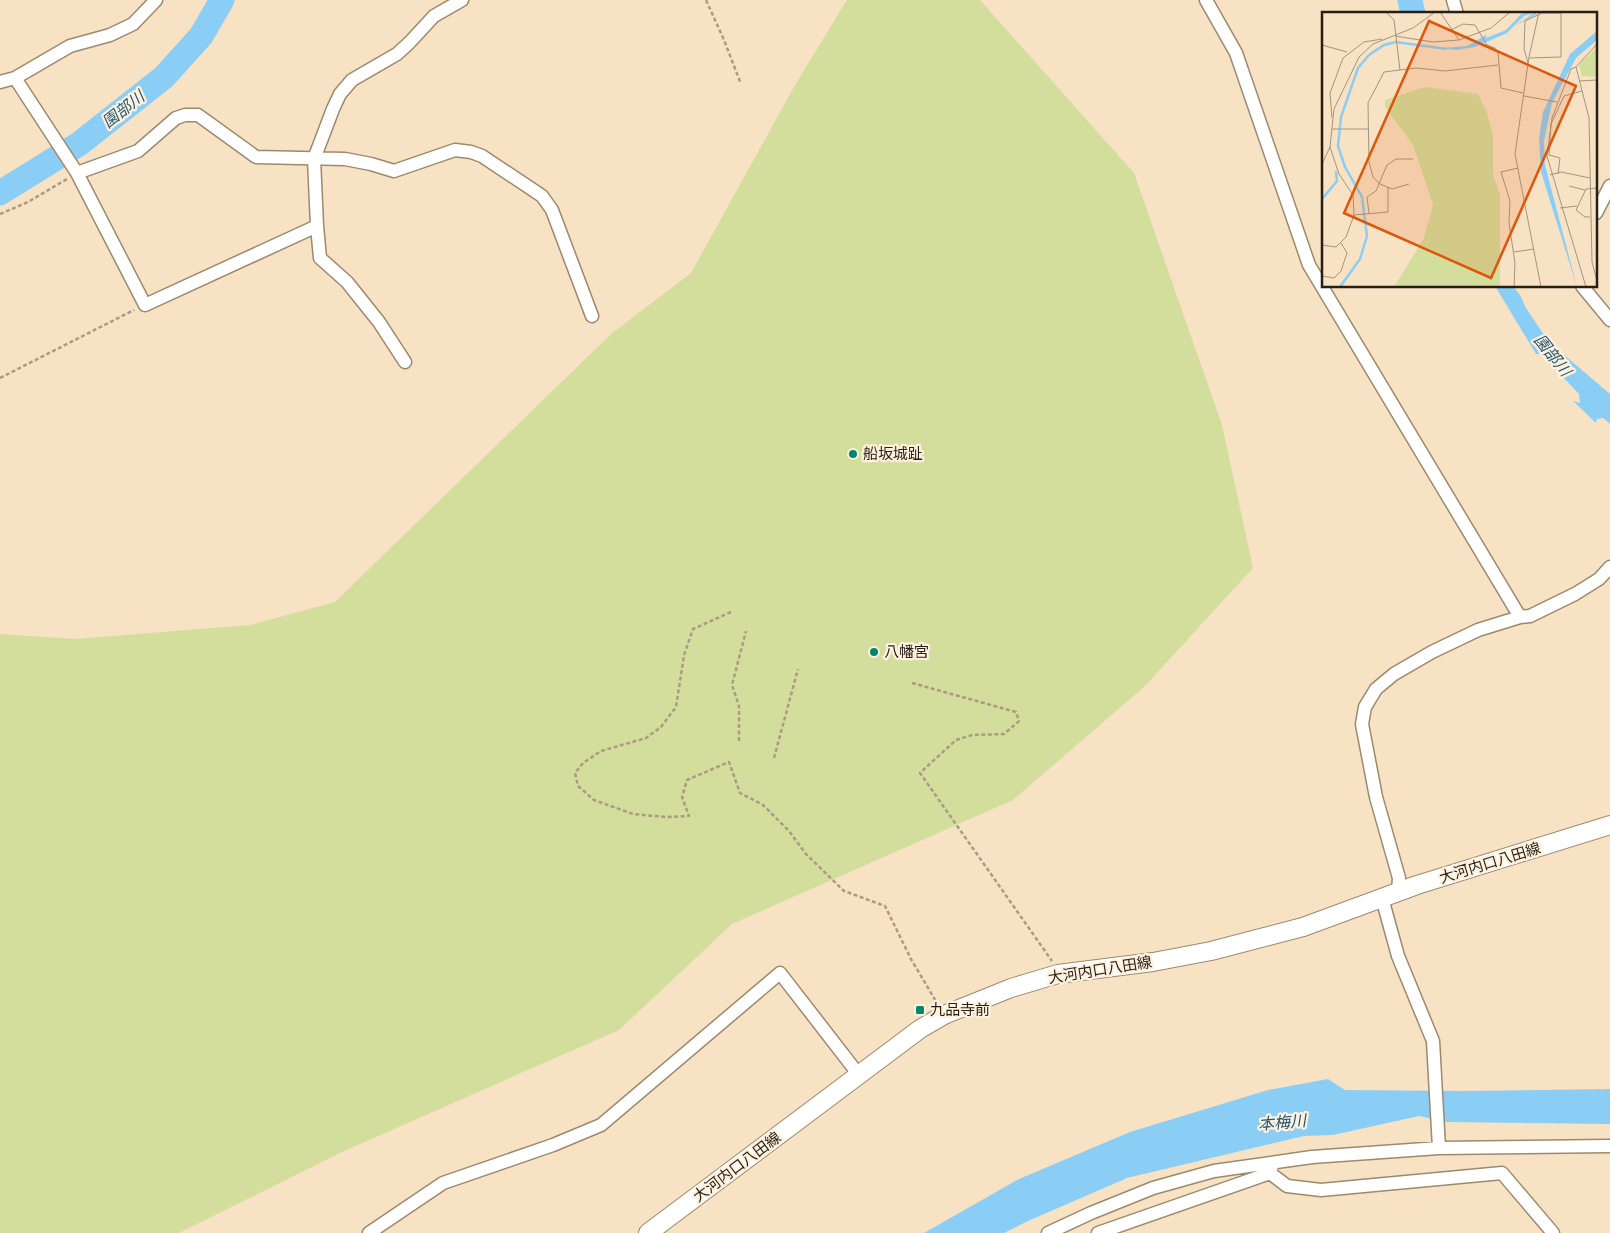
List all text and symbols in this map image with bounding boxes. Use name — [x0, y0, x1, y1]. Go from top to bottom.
inset map — [1322, 12, 1598, 288]
water label: 園部川 — [99, 86, 149, 131]
water label: 園部川 — [1531, 331, 1576, 381]
place label: 船坂城趾 — [863, 445, 923, 462]
marker: 船坂城趾 — [847, 448, 859, 460]
place label: 八幡宮 — [884, 643, 929, 660]
marker: 八幡宮 — [868, 646, 880, 658]
street label: 大河内口八田線 — [1437, 839, 1543, 886]
street label: 大河内口八田線 — [1047, 953, 1153, 986]
place label: 九品寺前 — [930, 1001, 990, 1018]
marker: 九品寺前 — [914, 1004, 926, 1016]
water label: 本梅川 — [1257, 1111, 1309, 1133]
street label: 大河内口八田線 — [690, 1128, 784, 1205]

